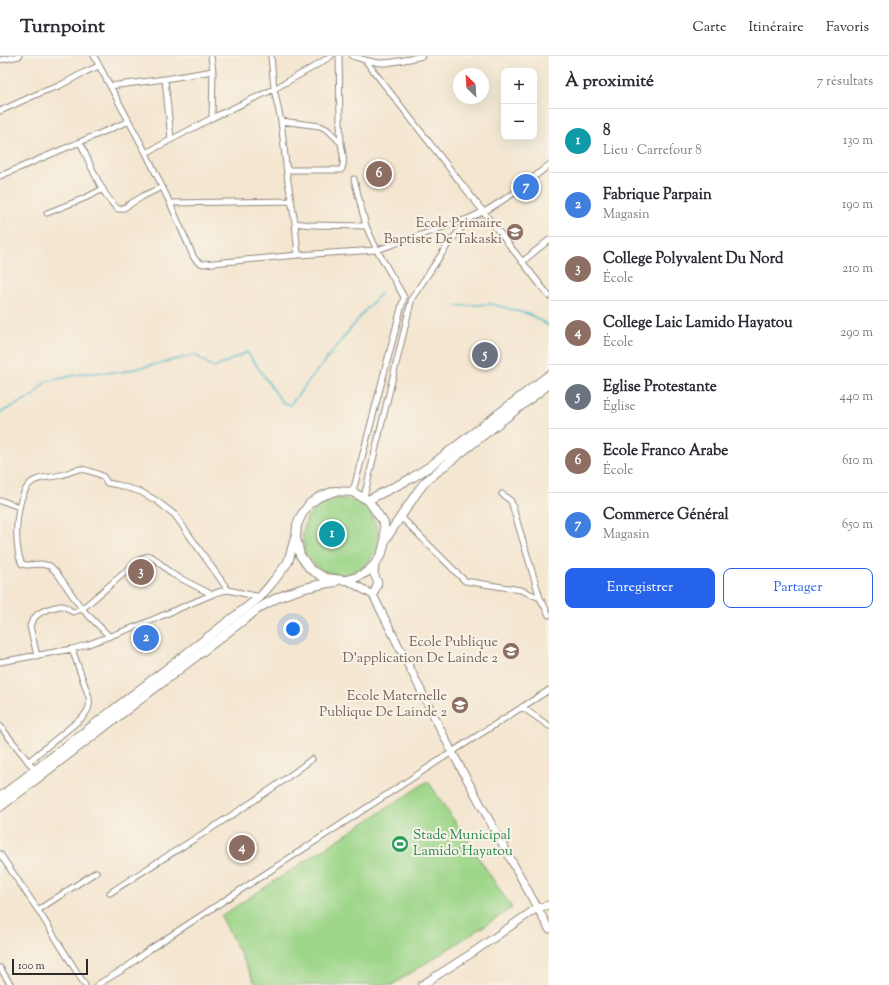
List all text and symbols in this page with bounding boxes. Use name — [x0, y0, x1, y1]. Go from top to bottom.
text: Turnpoint — [20, 14, 105, 41]
text: Carte — [693, 18, 726, 38]
text: Itinéraire — [748, 18, 804, 38]
text: Favoris — [826, 18, 869, 38]
north arrow — [453, 68, 489, 104]
map controls — [501, 68, 537, 140]
button: + — [501, 68, 537, 104]
text: À proximité — [565, 70, 654, 94]
text: 7 résultats — [817, 73, 873, 91]
button: − — [501, 104, 537, 140]
text: 8 — [603, 121, 611, 142]
text: 1 — [576, 132, 580, 150]
text: 130 m — [843, 132, 873, 150]
text: Lieu · Carrefour 8 — [603, 142, 702, 160]
pin: 6 — [366, 159, 392, 189]
pin: 7 — [513, 172, 539, 202]
text: Fabrique Parpain — [603, 185, 712, 206]
text: 2 — [575, 196, 581, 214]
text: 190 m — [842, 196, 873, 214]
text: Magasin — [603, 206, 650, 224]
place label: Ecole Primaire Baptiste De Takaski — [384, 214, 502, 250]
school or university icon: Ecole Primaire Baptiste De Takaski — [505, 222, 525, 242]
text: College Polyvalent Du Nord — [603, 249, 784, 270]
text: 3 — [575, 260, 581, 278]
text: 210 m — [842, 260, 873, 278]
text: École — [603, 270, 633, 288]
text: College Laic Lamido Hayatou — [603, 313, 793, 334]
text: 4 — [575, 324, 581, 342]
text: 290 m — [840, 324, 873, 342]
text: École — [603, 334, 633, 352]
pin: 5 — [472, 340, 498, 370]
text: Eglise Protestante — [603, 377, 717, 398]
text: 5 — [576, 388, 580, 406]
text: 440 m — [840, 388, 873, 406]
text: Église — [603, 398, 636, 416]
text: Ecole Franco Arabe — [603, 441, 728, 462]
text: 6 — [575, 452, 581, 470]
text: 610 m — [842, 452, 873, 470]
text: École — [603, 462, 633, 480]
text: Commerce Général — [603, 505, 729, 526]
text: 7 — [575, 516, 581, 534]
text: 650 m — [842, 516, 873, 534]
pin: 1 — [319, 519, 345, 549]
text: Magasin — [603, 526, 650, 544]
pin: 3 — [128, 557, 154, 587]
button: Enregistrer — [565, 568, 715, 608]
button: Partager — [723, 568, 873, 608]
your location — [283, 619, 303, 639]
pin: 2 — [133, 623, 159, 653]
place label: Ecole Publique D'application De Lainde 2 — [343, 633, 498, 669]
school or university icon: Ecole Publique D'application De Lainde 2 — [501, 641, 521, 661]
place label: Ecole Maternelle Publique De Lainde 2 — [319, 687, 447, 723]
school or university icon: Ecole Maternelle Publique De Lainde 2 — [450, 695, 470, 715]
place label: Stade Municipal Lamido Hayatou — [413, 826, 513, 862]
pin: 4 — [229, 833, 255, 863]
sports icon: Stade Municipal Lamido Hayatou — [390, 834, 410, 854]
scale bar — [12, 957, 88, 976]
text: 100 m — [18, 958, 45, 974]

